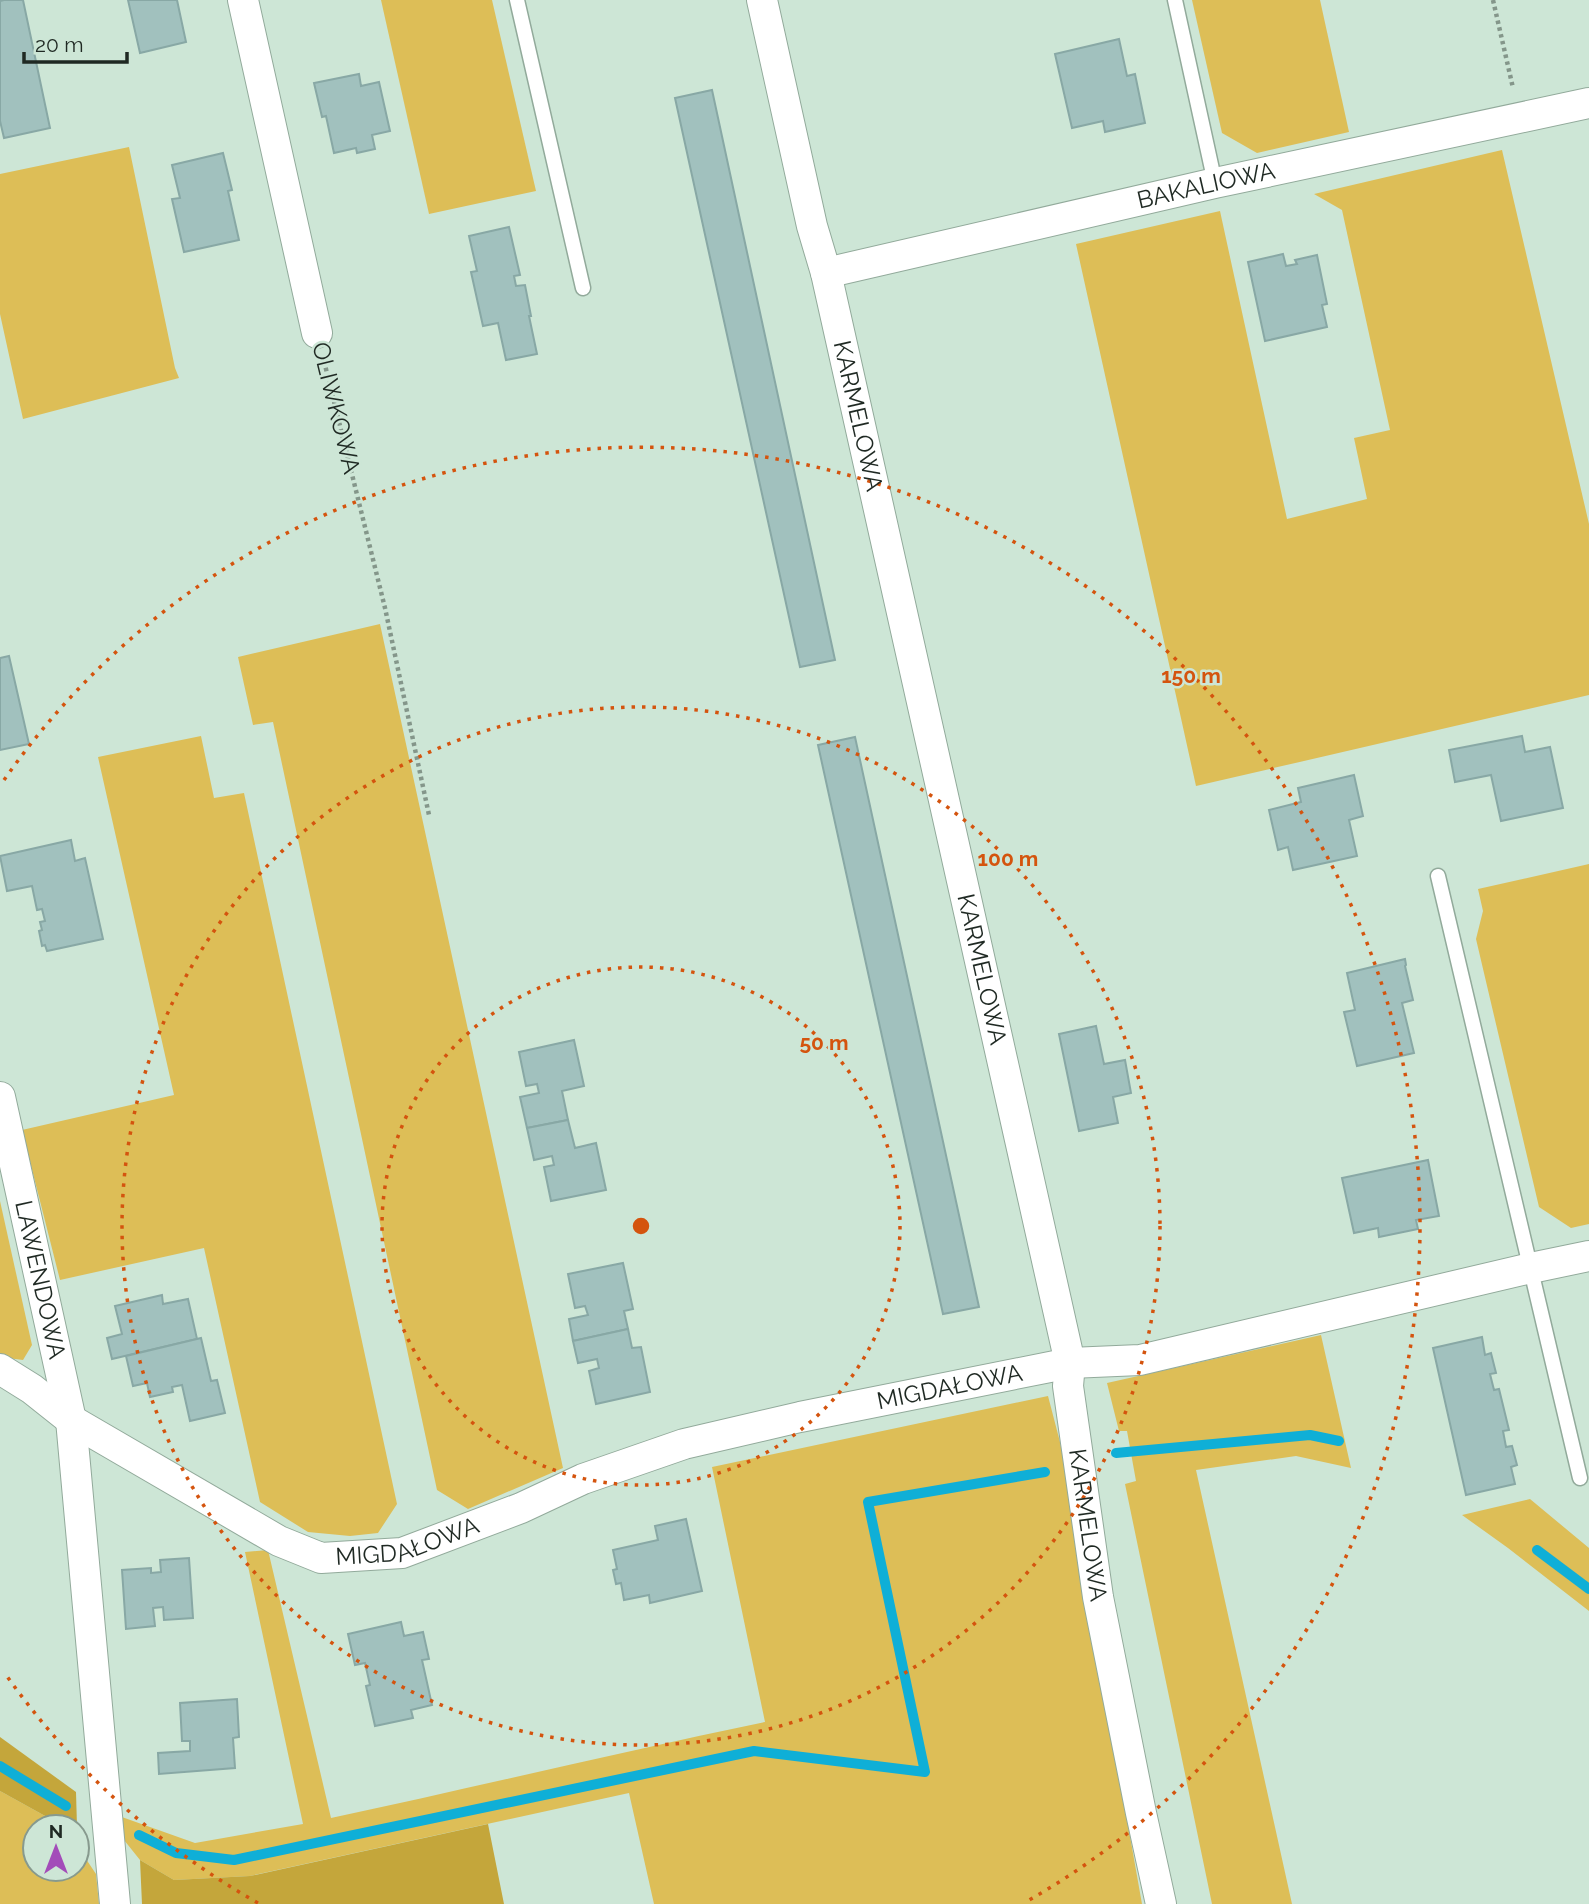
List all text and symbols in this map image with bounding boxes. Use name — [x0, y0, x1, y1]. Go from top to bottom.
scale bar — [24, 21, 128, 65]
text: 20 m — [35, 32, 83, 57]
street label: BAKALIOWA — [1134, 156, 1278, 215]
street label: KARMELOWA — [828, 338, 889, 494]
street label: OLIWKOWA — [306, 339, 367, 477]
text: 150 m — [1161, 663, 1221, 688]
text: 100 m — [978, 846, 1038, 871]
street label: KARMELOWA — [951, 891, 1013, 1047]
text: 50 m — [799, 1030, 849, 1055]
street label: LAWENDOWA — [9, 1198, 72, 1362]
centre of rings — [629, 1214, 653, 1238]
street label: MIGDAŁOWA — [874, 1358, 1025, 1415]
street label: KARMELOWA — [1063, 1447, 1113, 1603]
street label: MIGDAŁOWA — [335, 1510, 483, 1571]
north arrow — [21, 1813, 91, 1883]
text: N — [49, 1820, 63, 1842]

